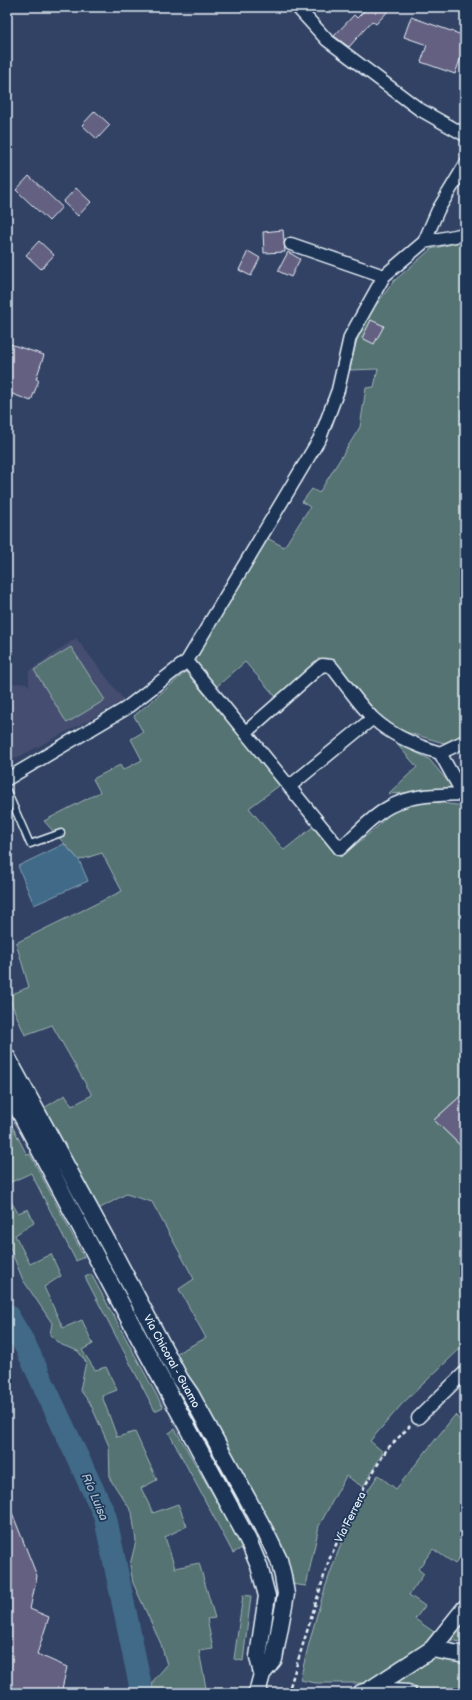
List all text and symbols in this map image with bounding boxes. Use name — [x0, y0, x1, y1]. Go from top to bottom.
street label: Vía Chicoral - Guamo — [141, 1312, 203, 1410]
water label: Río Luisa — [78, 1471, 111, 1523]
street label: Vía Ferrera — [332, 1490, 369, 1545]

